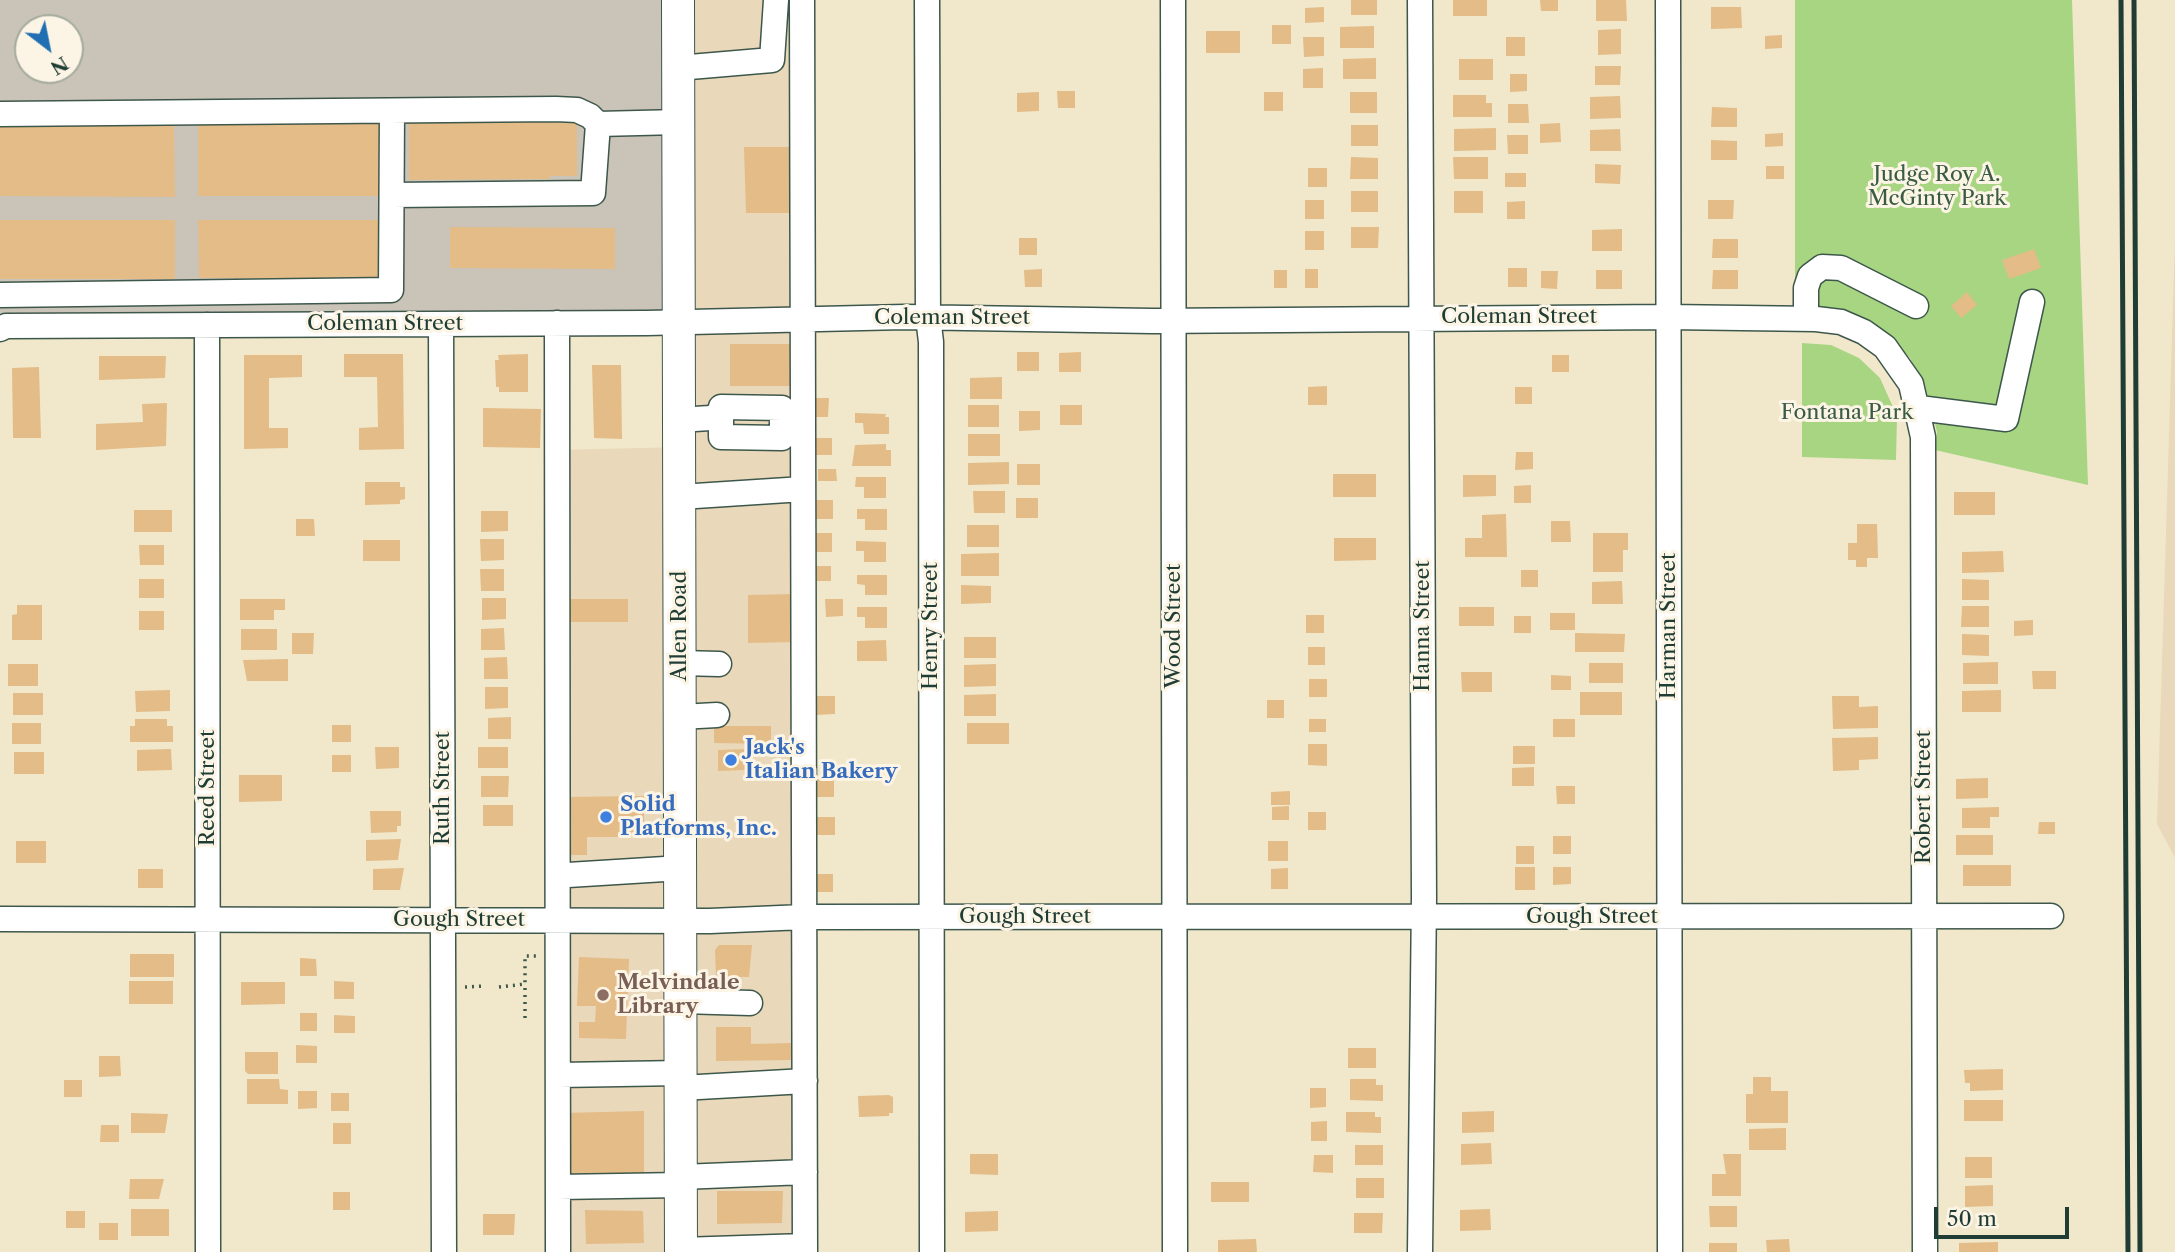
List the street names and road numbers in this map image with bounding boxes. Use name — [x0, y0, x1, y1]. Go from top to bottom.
street label: Coleman Street — [1441, 304, 1597, 330]
street label: Coleman Street — [874, 305, 1030, 331]
street label: Coleman Street — [307, 311, 463, 337]
street label: Harman Street — [1656, 553, 1682, 699]
street label: Hanna Street — [1410, 560, 1436, 692]
street label: Henry Street — [918, 562, 944, 690]
street label: Wood Street — [1161, 564, 1187, 688]
street label: Allen Road — [667, 571, 693, 681]
street label: Reed Street — [195, 730, 221, 846]
street label: Robert Street — [1911, 730, 1937, 864]
street label: Ruth Street — [430, 731, 456, 845]
street label: Gough Street — [959, 904, 1091, 930]
street label: Gough Street — [1526, 904, 1658, 930]
street label: Gough Street — [393, 907, 525, 933]

